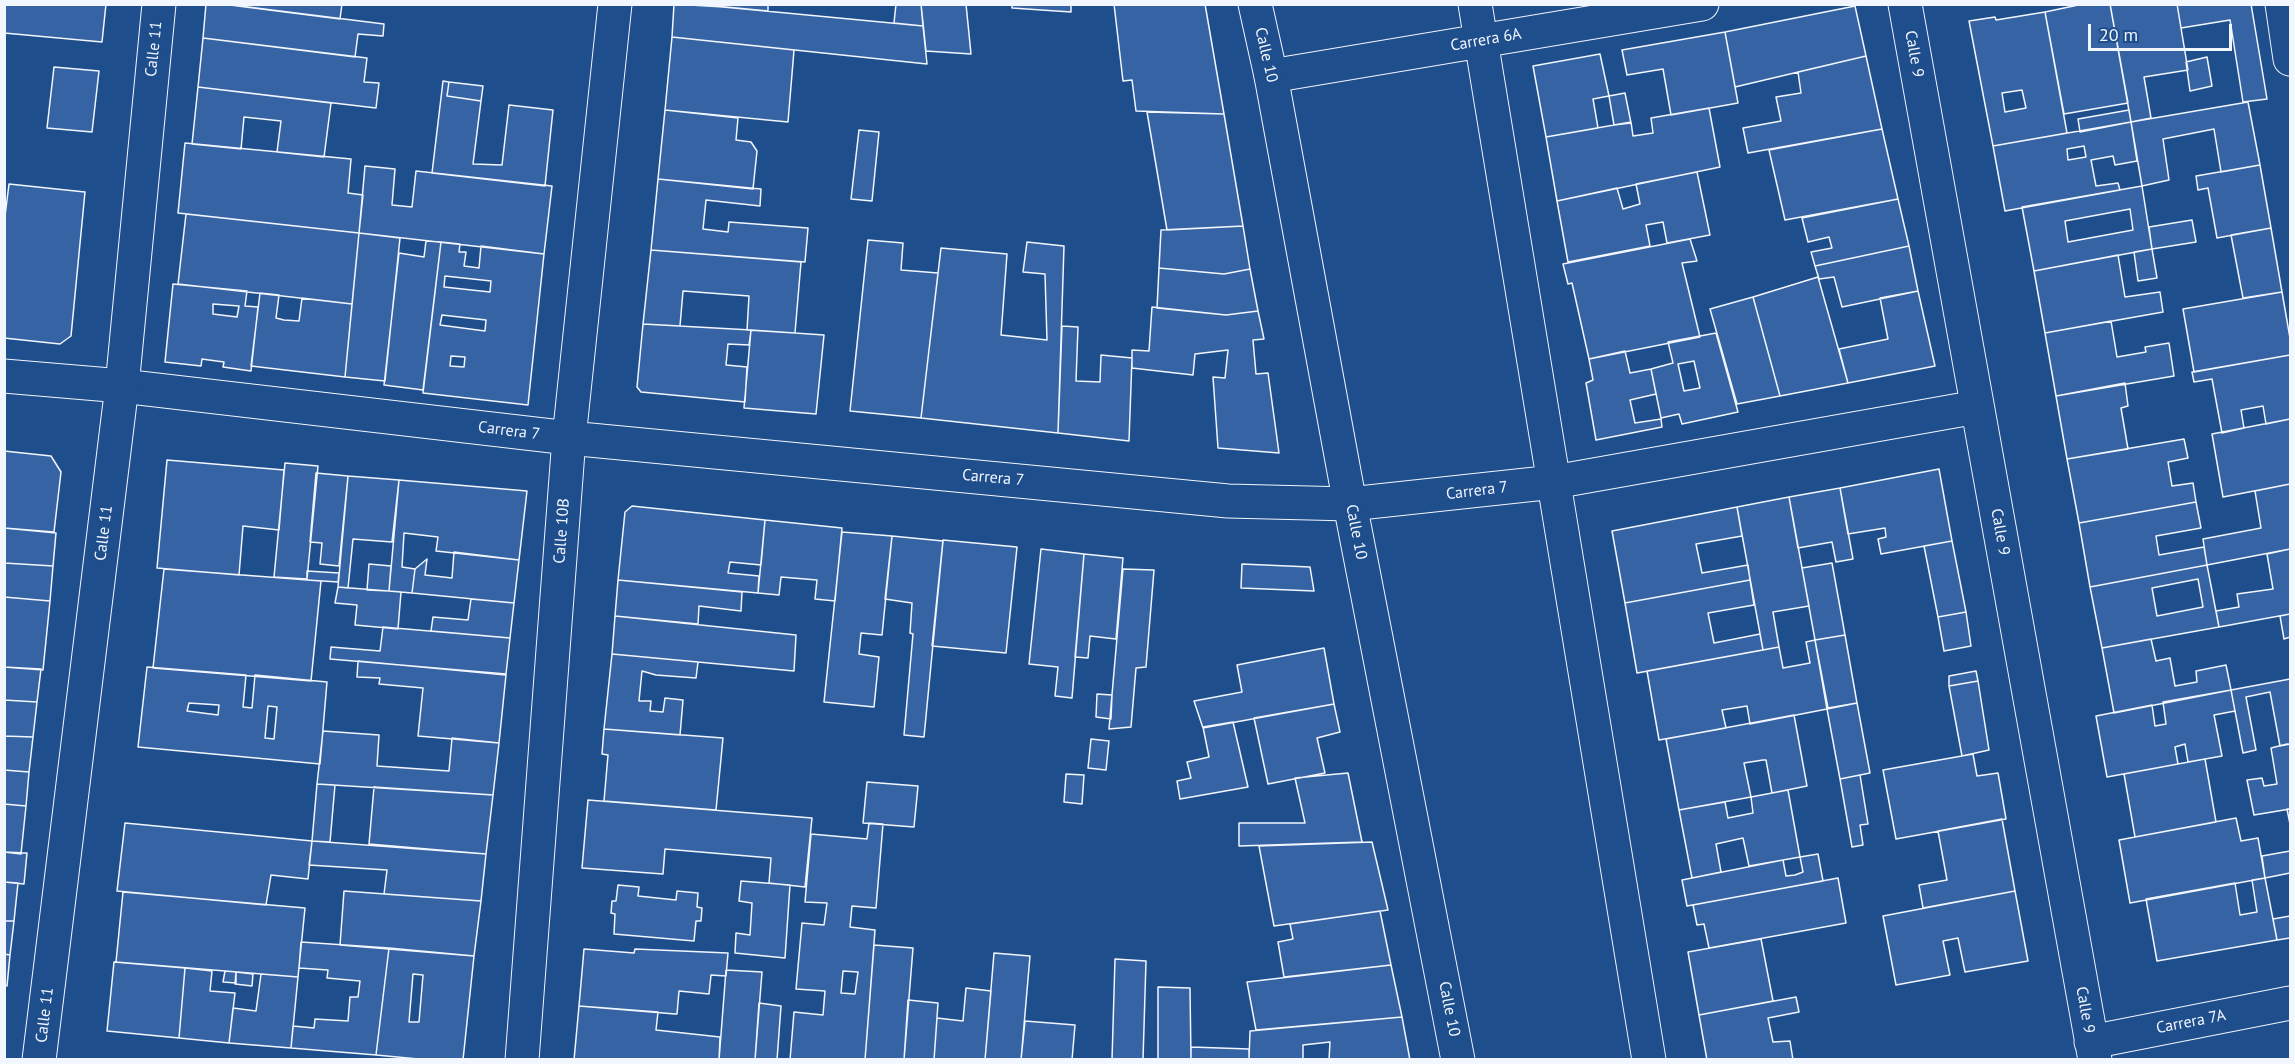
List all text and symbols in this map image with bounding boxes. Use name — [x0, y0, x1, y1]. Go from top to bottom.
scale bar — [2091, 12, 2235, 50]
street label: Calle 11 — [142, 20, 166, 78]
text: 20 m — [2099, 23, 2138, 46]
street label: Carrera 6A — [1449, 24, 1523, 56]
street label: Calle 10 — [1250, 26, 1282, 84]
street label: Calle 9 — [1900, 29, 1928, 79]
street label: Carrera 7 — [477, 418, 541, 444]
street label: Carrera 7 — [961, 466, 1025, 490]
street label: Carrera 7 — [1445, 478, 1509, 504]
street label: Calle 10B — [550, 498, 574, 564]
street label: Calle 10 — [1341, 503, 1371, 561]
street label: Calle 11 — [91, 504, 117, 562]
street label: Calle 9 — [1986, 507, 2014, 557]
street label: Calle 10 — [1434, 980, 1464, 1038]
street label: Calle 9 — [2071, 985, 2099, 1035]
street label: Calle 11 — [32, 986, 58, 1044]
street label: Carrera 7A — [2155, 1006, 2227, 1038]

